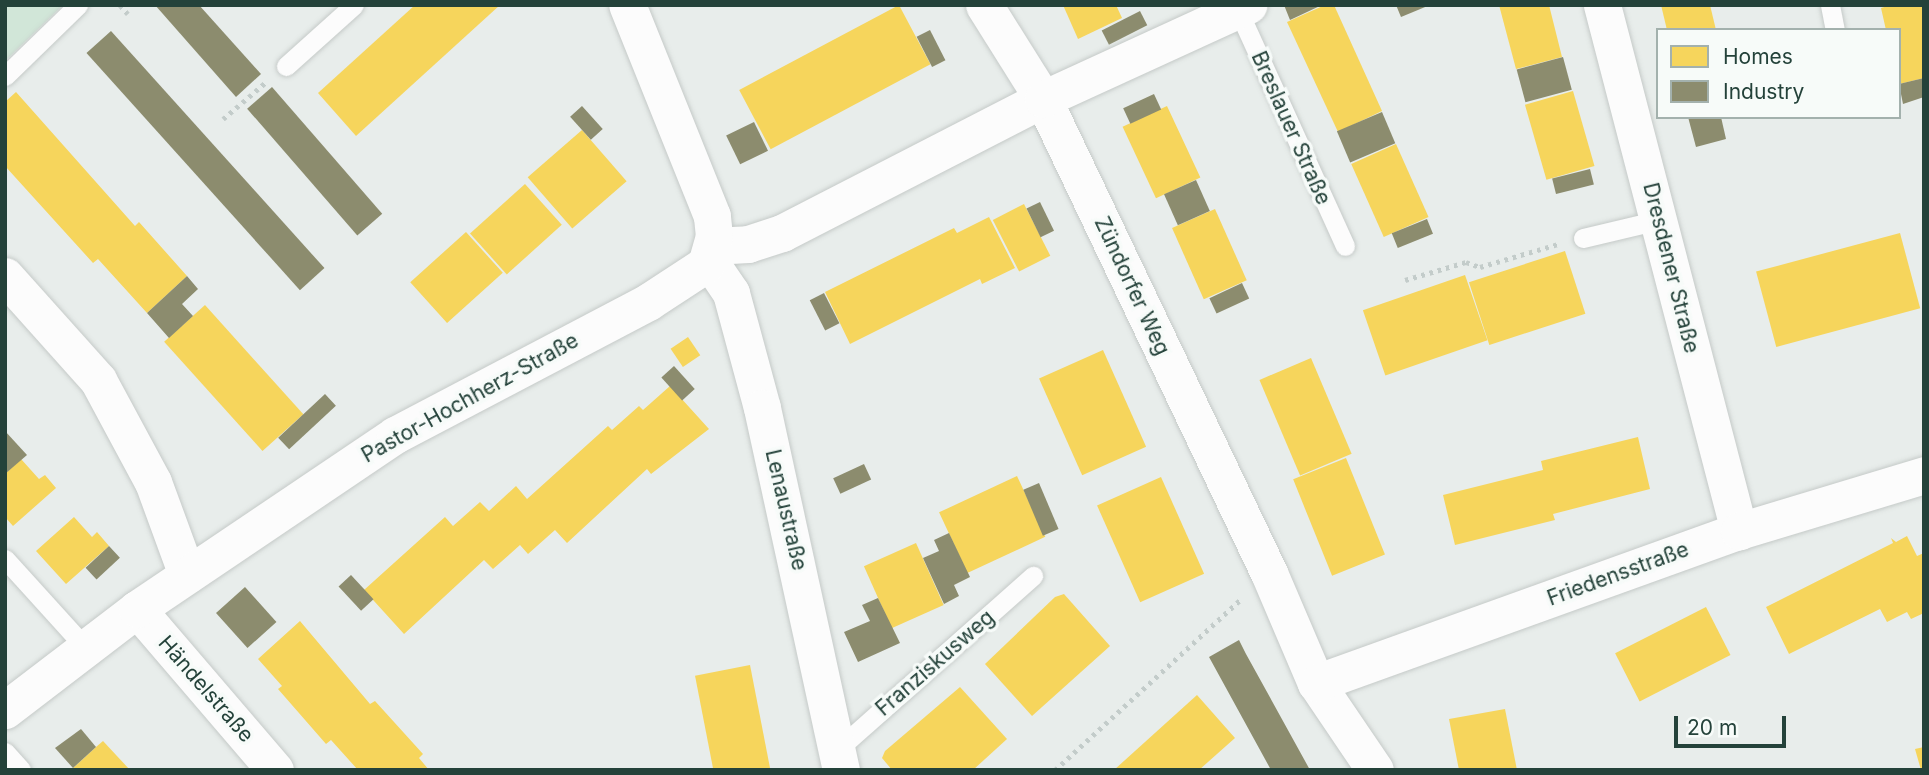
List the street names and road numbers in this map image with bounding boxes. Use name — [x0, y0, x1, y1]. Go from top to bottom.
street label: Breslauer Straße — [1246, 47, 1336, 209]
street label: Dresdener Straße — [1638, 180, 1704, 356]
street label: Zündorfer Weg — [1089, 213, 1175, 359]
street label: Pastor-Hochherz-Straße — [357, 328, 583, 468]
street label: Lenaustraße — [760, 447, 812, 573]
street label: Friedensstraße — [1544, 537, 1692, 611]
street label: Franziskusweg — [871, 605, 999, 721]
street label: Händelstraße — [153, 631, 259, 747]

